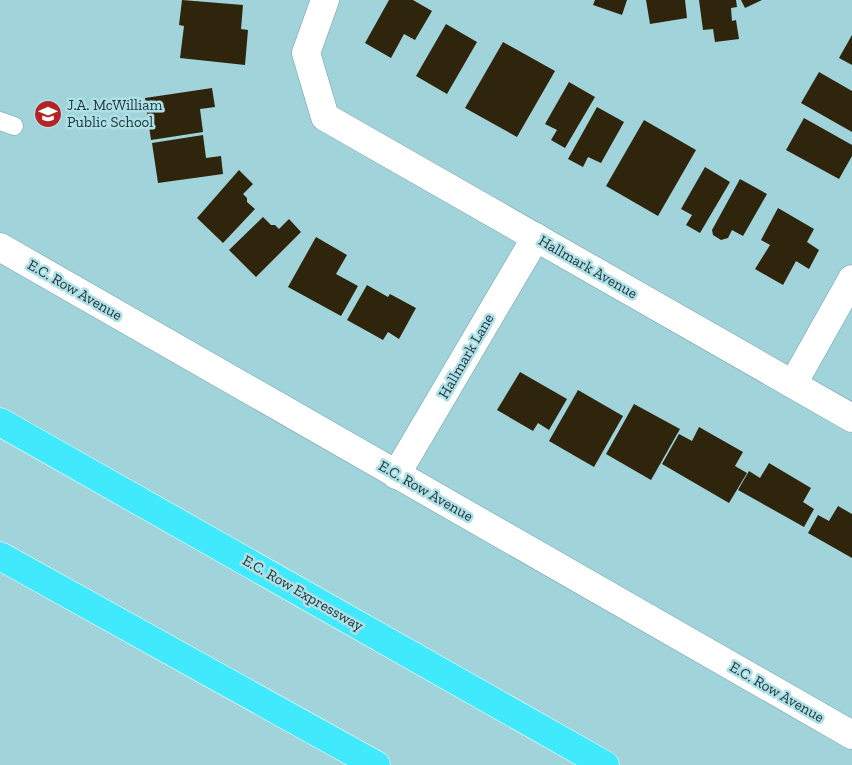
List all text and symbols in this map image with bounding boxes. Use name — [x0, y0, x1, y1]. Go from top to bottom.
place label: J.A. McWilliam Public School — [67, 96, 163, 131]
school or university icon: J.A. McWilliam Public School — [33, 99, 63, 129]
street label: Hallmark Avenue — [535, 231, 641, 303]
street label: E.C. Row Avenue — [25, 256, 125, 324]
street label: Hallmark Lane — [434, 310, 498, 402]
street label: E.C. Row Avenue — [376, 457, 476, 525]
street label: E.C. Row Expressway — [239, 551, 367, 635]
street label: E.C. Row Avenue — [727, 658, 827, 726]

